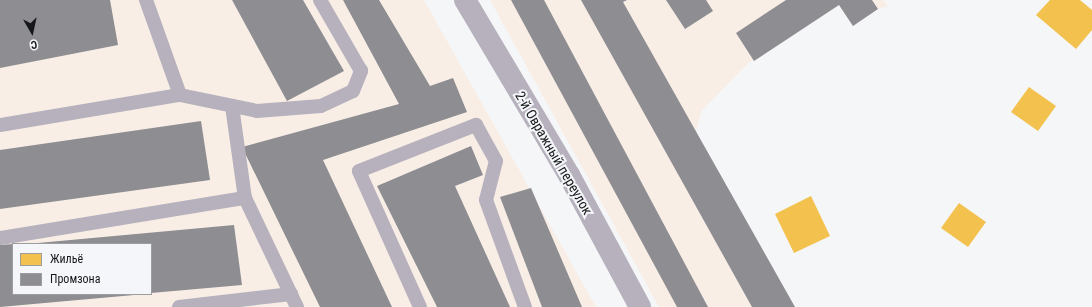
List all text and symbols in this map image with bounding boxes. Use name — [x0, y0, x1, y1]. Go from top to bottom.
north arrow — [12, 12, 52, 52]
text: С — [30, 37, 38, 51]
street label: 2-й Овражный переулок — [512, 88, 596, 218]
legend — [12, 243, 152, 295]
text: Жильё — [50, 252, 83, 266]
text: Промзона — [50, 272, 100, 286]

